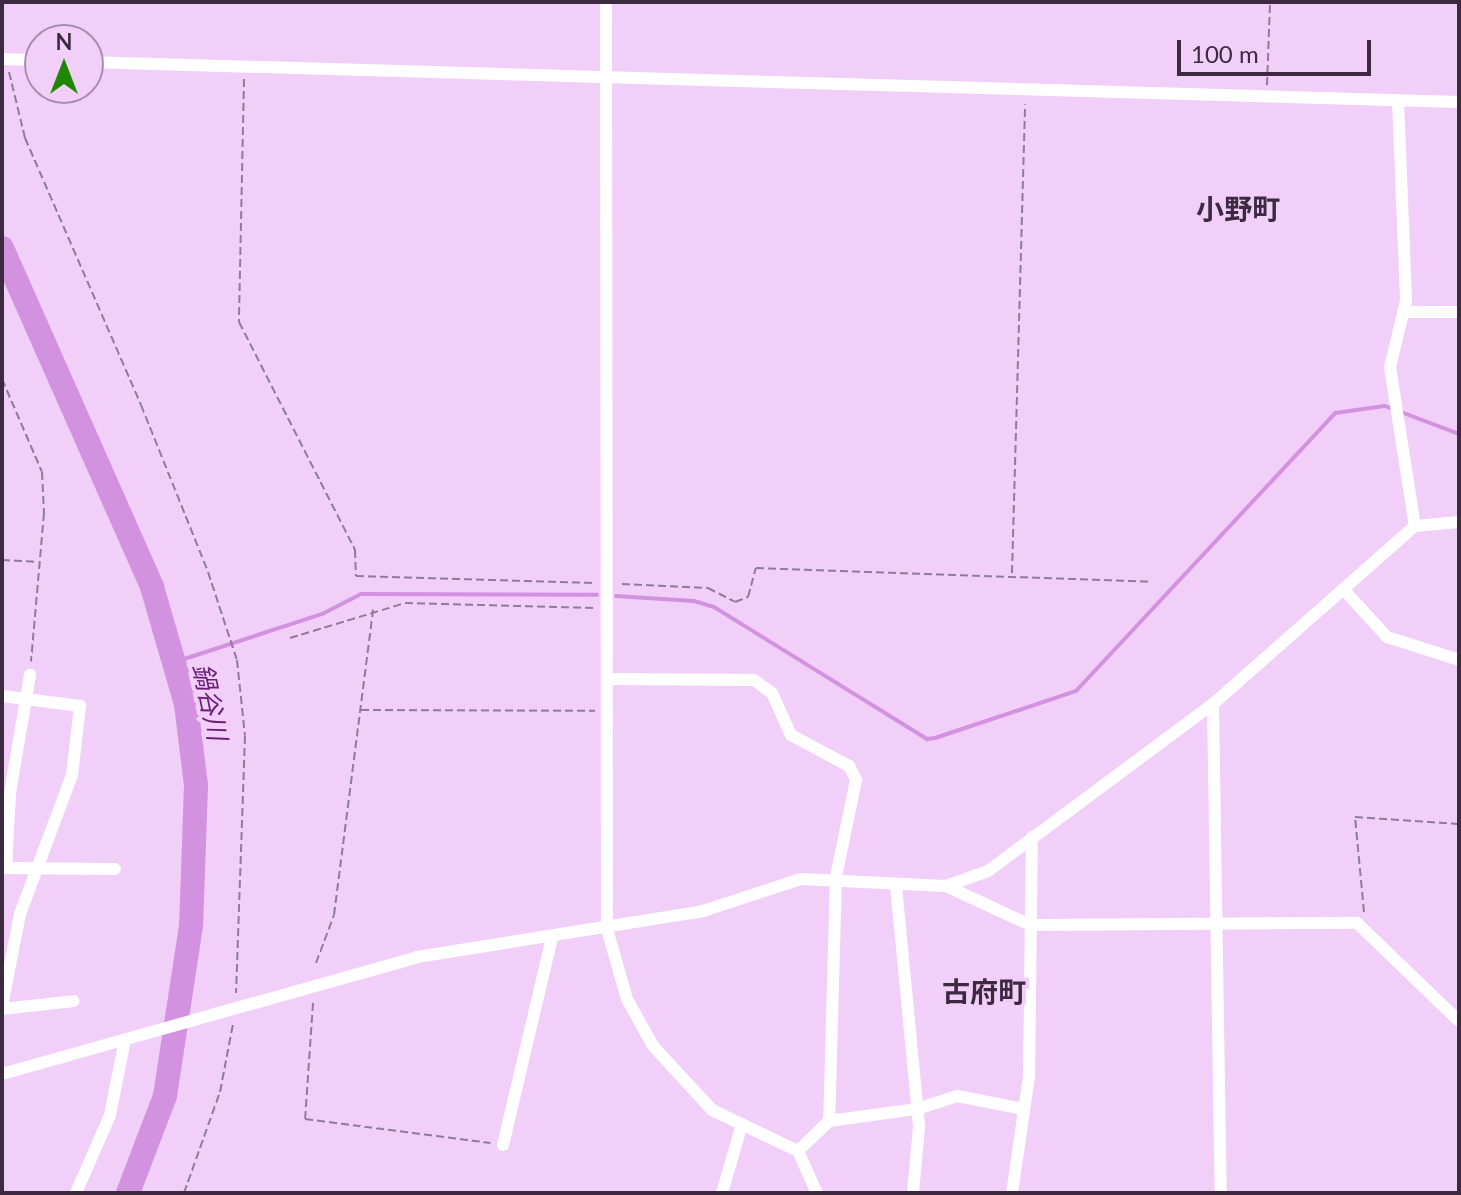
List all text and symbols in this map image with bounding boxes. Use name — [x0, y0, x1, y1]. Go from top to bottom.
north arrow — [24, 24, 104, 104]
scale bar — [1181, 24, 1375, 74]
text: N — [56, 28, 72, 55]
text: 100 m — [1191, 39, 1259, 68]
district label: 小野町 — [1196, 191, 1280, 225]
water label: 鍋谷川 — [187, 661, 233, 743]
district label: 古府町 — [942, 974, 1026, 1008]

